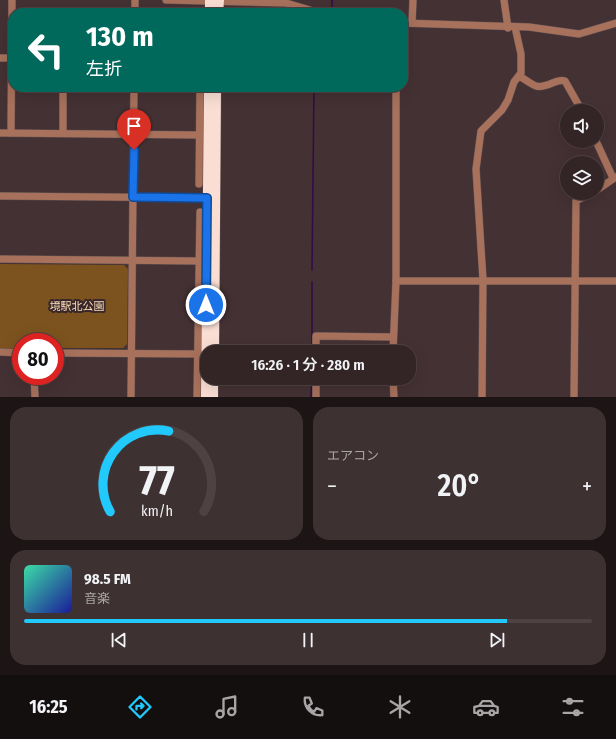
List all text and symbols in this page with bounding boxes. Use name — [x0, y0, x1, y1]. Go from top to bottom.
text: 130 m — [86, 20, 154, 53]
icon: left — [20, 24, 72, 76]
text: 左折 — [86, 58, 122, 80]
map controls — [560, 104, 604, 200]
button: sound — [560, 104, 604, 148]
pin — [117, 109, 151, 150]
icon: arrive — [123, 115, 145, 137]
button: layers — [560, 156, 604, 200]
position arrow — [185, 284, 227, 326]
park label: 境駅北公園 — [50, 300, 105, 313]
speed limit sign: 80 — [12, 333, 64, 385]
text: 16:26 · 1 分 · 280 m — [251, 356, 365, 374]
text: エアコン — [327, 448, 379, 463]
text: 77 — [139, 455, 175, 505]
text: 20° — [437, 468, 481, 504]
text: − — [327, 473, 337, 500]
text: + — [582, 473, 592, 500]
text: km/h — [141, 502, 172, 519]
text: 98.5 FM — [84, 570, 131, 588]
text: 音楽 — [84, 591, 110, 606]
icon: previous — [108, 629, 130, 651]
icon: pause — [297, 629, 319, 651]
icon: next — [486, 629, 508, 651]
icon: directions — [126, 693, 154, 721]
icon: music — [213, 693, 241, 721]
icon: phone — [299, 693, 327, 721]
icon: climate — [386, 693, 414, 721]
icon: car — [472, 693, 500, 721]
icon: filters — [559, 693, 587, 721]
text: 16:25 — [29, 696, 68, 718]

